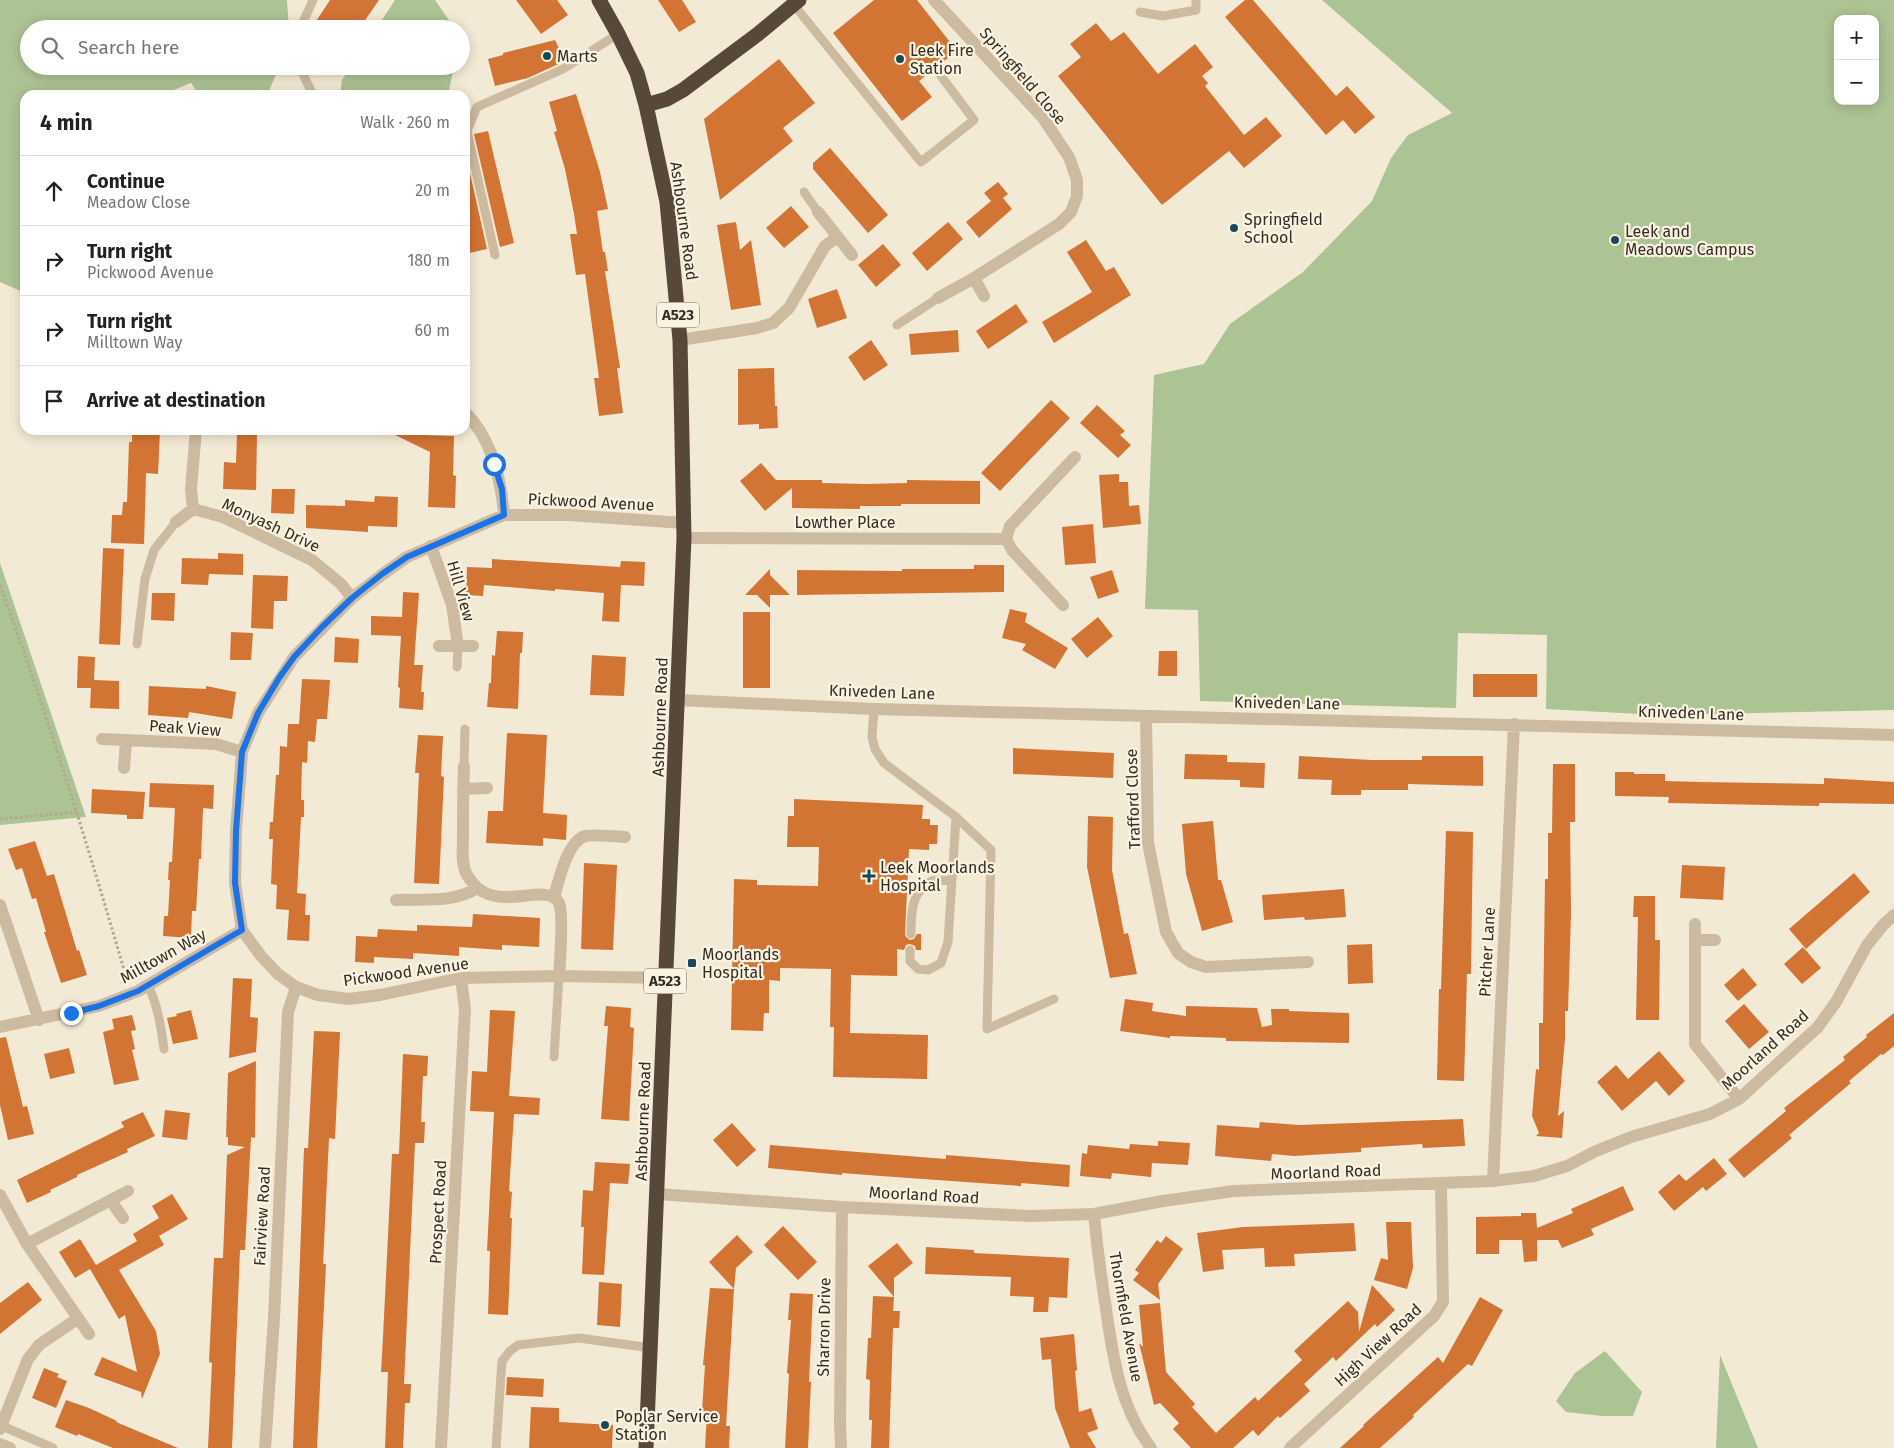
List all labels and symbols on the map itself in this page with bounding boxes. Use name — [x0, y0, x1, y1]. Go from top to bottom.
street label: Springfield Close — [976, 24, 1070, 128]
place label: Leek Fire Station — [910, 41, 974, 78]
place label: Marts — [557, 47, 598, 66]
marker: Marts — [541, 50, 553, 62]
marker: Leek Fire Station — [894, 53, 906, 65]
street label: Ashbourne Road — [666, 160, 702, 282]
place label: Springfield School — [1244, 210, 1323, 247]
marker: Springfield School — [1228, 222, 1240, 234]
place label: Leek and Meadows Campus — [1625, 222, 1754, 259]
marker: Leek and Meadows Campus — [1609, 234, 1621, 246]
road number: A523 — [657, 302, 699, 328]
route start — [483, 453, 506, 476]
street label: Pickwood Avenue — [527, 489, 655, 515]
street label: Monyash Drive — [219, 494, 323, 556]
street label: Lowther Place — [794, 513, 896, 532]
street label: Hill View — [443, 558, 479, 624]
street label: Ashbourne Road — [648, 657, 672, 777]
street label: Kniveden Lane — [829, 681, 935, 703]
street label: Kniveden Lane — [1234, 693, 1340, 713]
street label: Kniveden Lane — [1638, 702, 1744, 724]
street label: Peak View — [148, 716, 222, 740]
street label: Trafford Close — [1122, 748, 1144, 850]
place label: Leek Moorlands Hospital — [880, 858, 994, 895]
marker: Leek Moorlands Hospital — [862, 869, 876, 883]
street label: Pitcher Lane — [1475, 907, 1499, 997]
street label: Milltown Way — [117, 925, 209, 987]
place label: Moorlands Hospital — [702, 945, 779, 982]
street label: Pickwood Avenue — [342, 954, 470, 990]
marker: Moorlands Hospital — [686, 957, 698, 969]
road number: A523 — [644, 968, 686, 994]
route end — [60, 1002, 83, 1025]
street label: Moorland Road — [1718, 1006, 1812, 1094]
street label: Ashbourne Road — [631, 1061, 655, 1181]
street label: Prospect Road — [426, 1159, 450, 1265]
street label: Moorland Road — [1270, 1161, 1382, 1183]
street label: Fairview Road — [250, 1166, 274, 1266]
street label: Moorland Road — [868, 1183, 980, 1207]
street label: Thornfield Avenue — [1105, 1250, 1147, 1384]
street label: Sharron Drive — [814, 1277, 834, 1377]
street label: High View Road — [1331, 1300, 1425, 1390]
place label: Poplar Service Station — [615, 1407, 718, 1444]
marker: Poplar Service Station — [599, 1419, 611, 1431]

